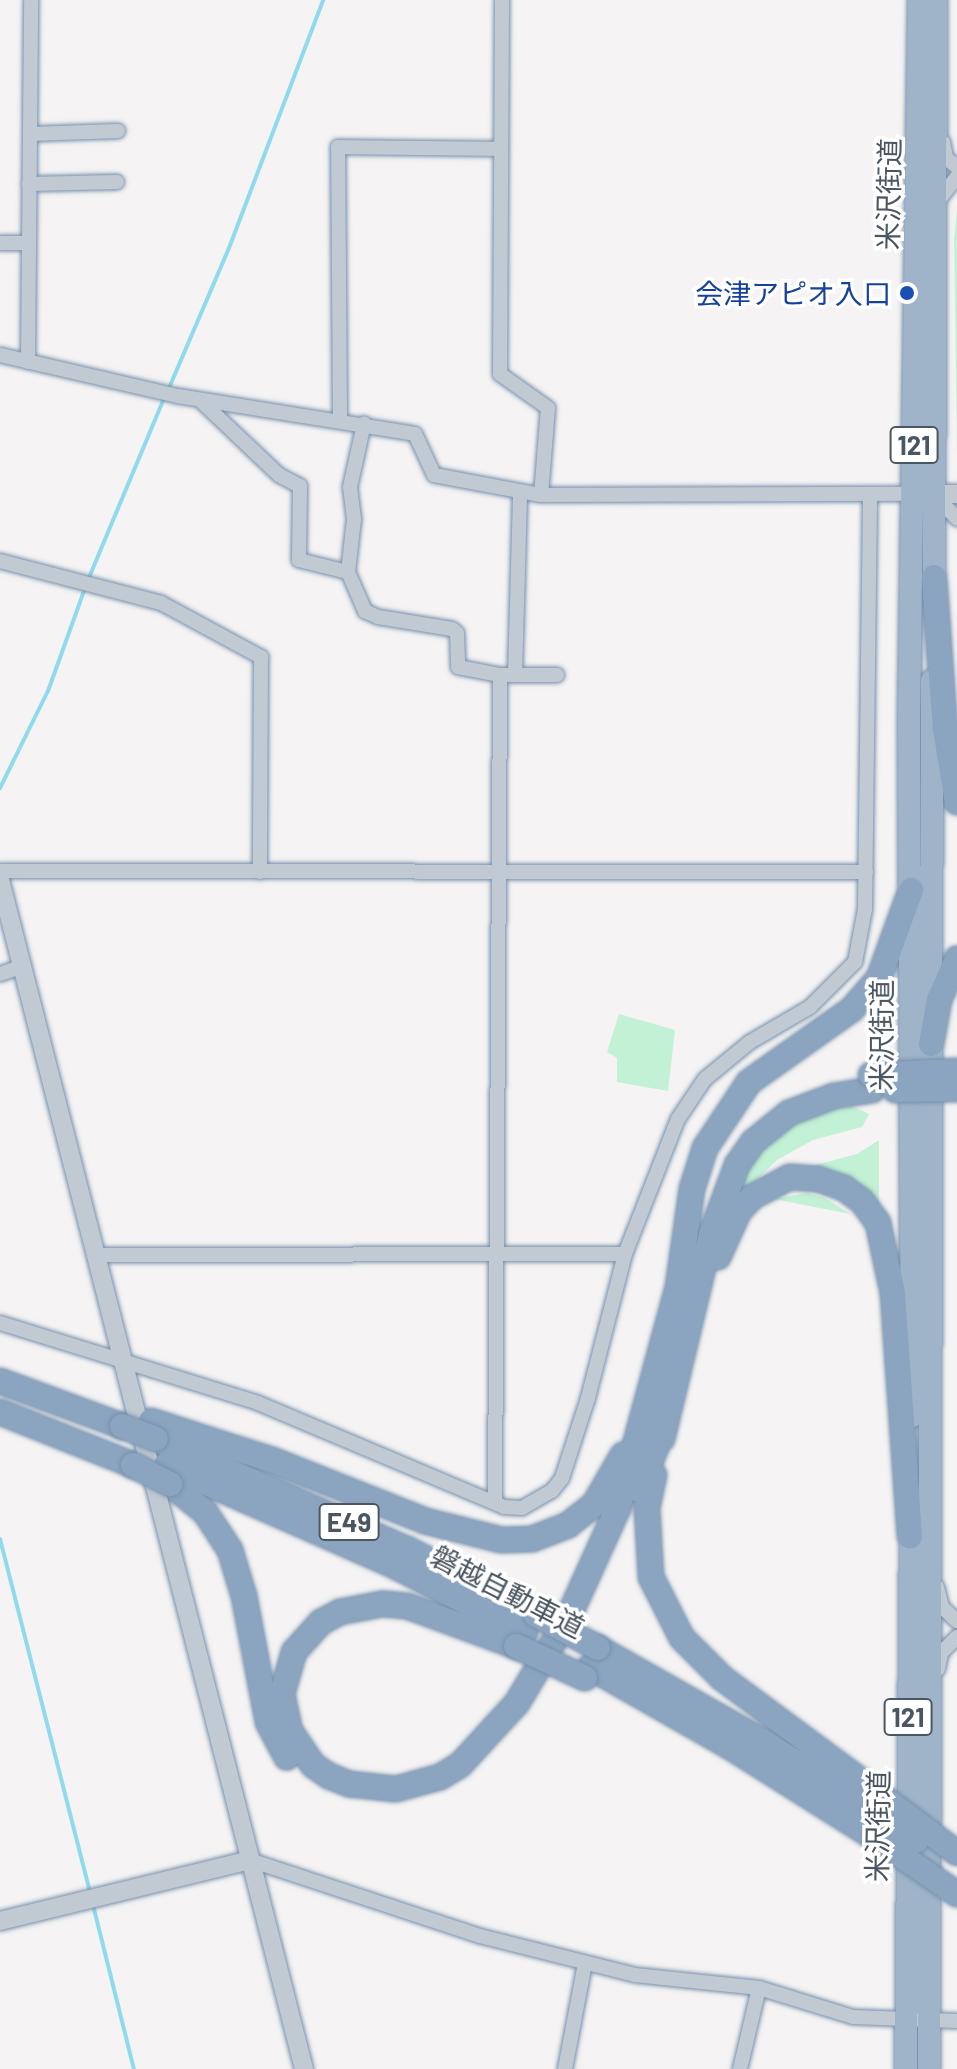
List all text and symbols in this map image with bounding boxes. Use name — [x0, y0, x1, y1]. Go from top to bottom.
street label: 米沢街道 — [870, 138, 906, 250]
place label: 会津アピオ入口 — [695, 276, 891, 310]
marker: 会津アピオ入口 — [898, 284, 916, 302]
road number: 121 — [888, 423, 940, 467]
street label: 米沢街道 — [864, 979, 898, 1091]
road number: E49 — [317, 1500, 381, 1544]
street label: 磐越自動車道 — [426, 1538, 590, 1644]
road number: 121 — [882, 1695, 934, 1739]
street label: 米沢街道 — [859, 1770, 895, 1882]

